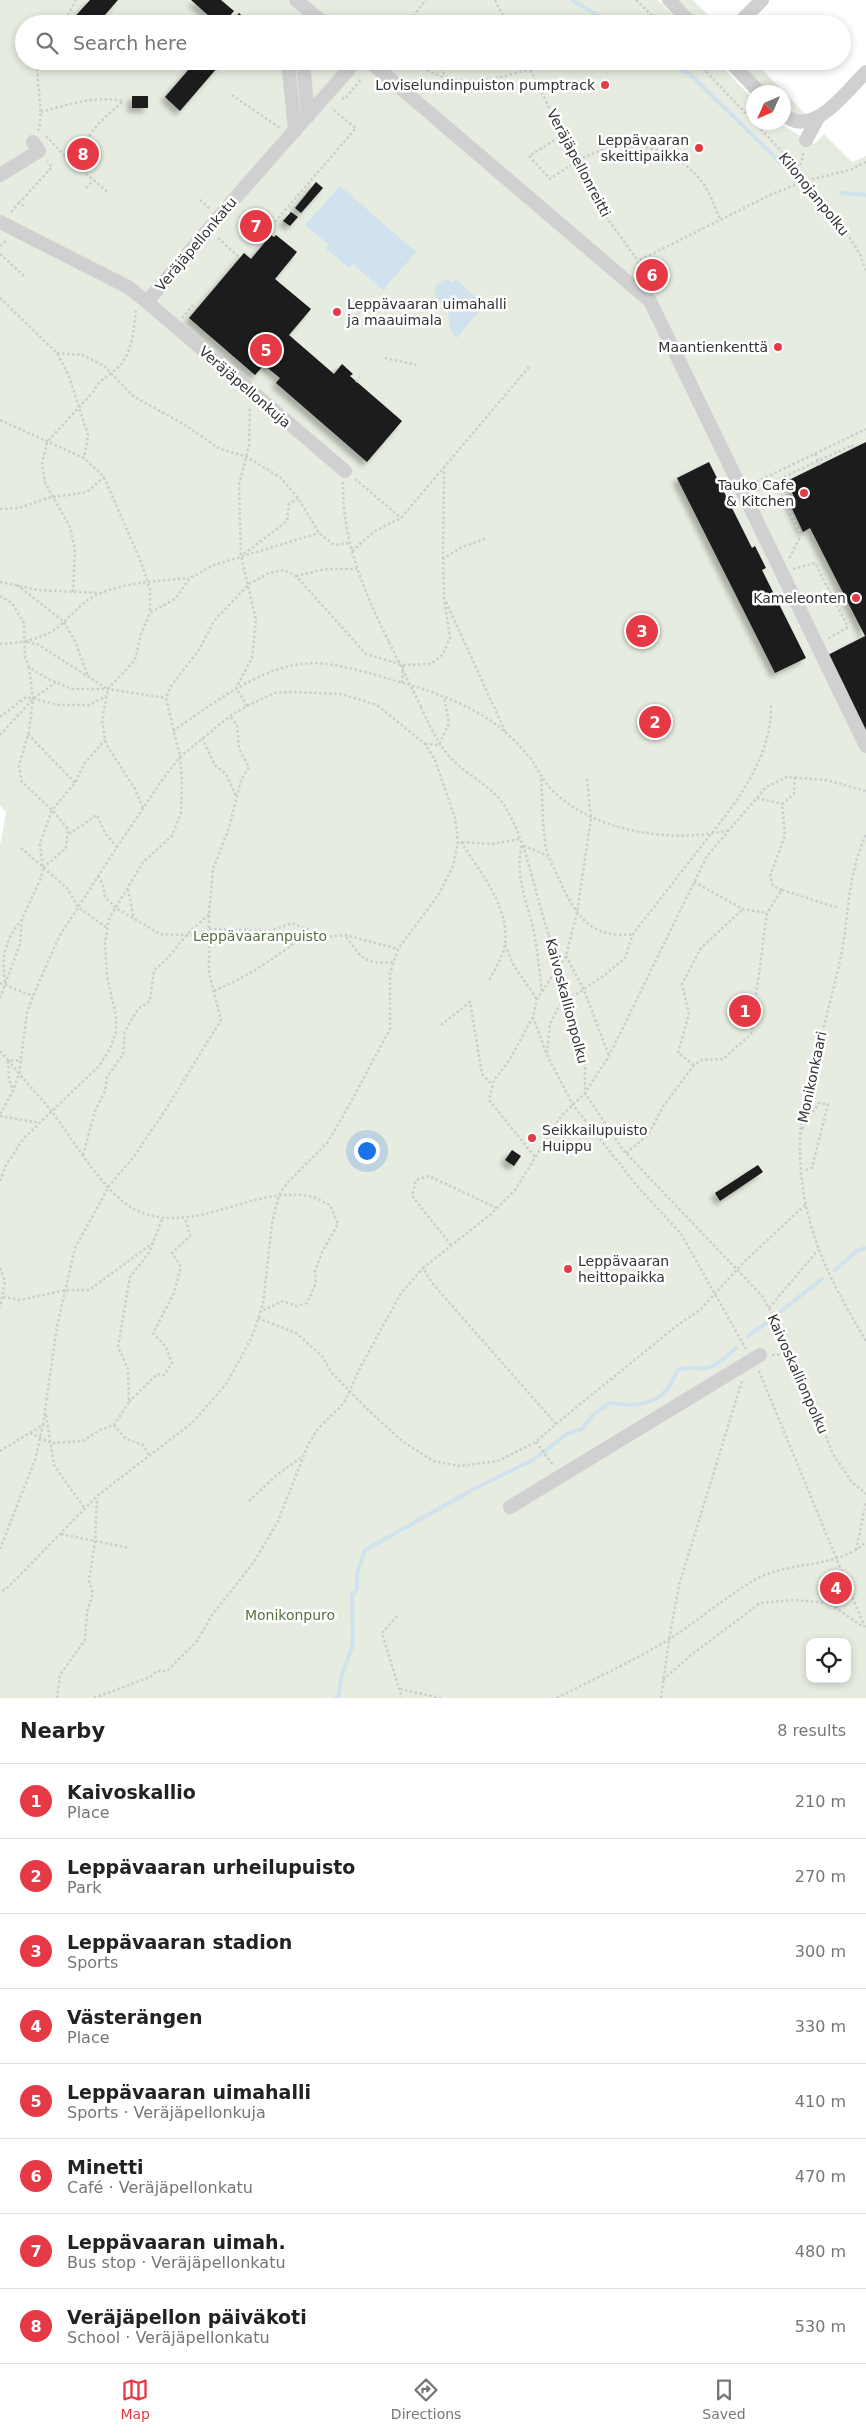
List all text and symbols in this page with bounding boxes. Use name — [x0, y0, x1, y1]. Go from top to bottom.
search box — [15, 15, 851, 70]
icon: search — [33, 29, 61, 57]
text: Search here — [73, 32, 187, 54]
place label: Loviselundinpuiston pumptrack — [375, 77, 596, 93]
marker: Loviselundinpuiston pumptrack — [599, 79, 611, 91]
north arrow — [746, 85, 791, 130]
street label: Veräjäpellonreitti — [544, 107, 614, 219]
place label: Leppävaaran skeittipaikka — [598, 132, 689, 164]
pin: 8 — [67, 135, 99, 173]
marker: Leppävaaran skeittipaikka — [693, 142, 705, 154]
street label: Kilonojanpolku — [776, 149, 852, 239]
street label: Veräjäpellonkatu — [152, 194, 240, 294]
pin: 7 — [240, 207, 272, 245]
pin: 6 — [636, 256, 668, 294]
place label: Leppävaaran uimahalli ja maauimala — [346, 296, 507, 328]
marker: Leppävaaran uimahalli ja maauimala — [331, 306, 343, 318]
pin: 5 — [250, 331, 282, 369]
place label: Maantienkenttä — [658, 339, 768, 355]
marker: Maantienkenttä — [772, 341, 784, 353]
street label: Veräjäpellonkuja — [196, 343, 294, 431]
place label: Tauko Cafe & Kitchen — [717, 477, 794, 509]
marker: Tauko Cafe & Kitchen — [798, 487, 810, 499]
place label: Kameleonten — [753, 590, 846, 606]
marker: Kameleonten — [850, 592, 862, 604]
pin: 3 — [626, 612, 658, 650]
pin: 2 — [639, 703, 671, 741]
park label: Leppävaaranpuisto — [193, 928, 327, 944]
street label: Kaivoskallionpolku — [543, 937, 591, 1065]
pin: 1 — [729, 992, 761, 1030]
street label: Monikonkaari — [794, 1030, 830, 1124]
place label: Seikkailupuisto Huippu — [542, 1122, 648, 1154]
marker: Seikkailupuisto Huippu — [526, 1132, 538, 1144]
your location — [354, 1138, 380, 1164]
place label: Leppävaaran heittopaikka — [578, 1253, 669, 1285]
marker: Leppävaaran heittopaikka — [562, 1263, 574, 1275]
street label: Kaivoskallionpolku — [764, 1312, 832, 1436]
pin: 4 — [820, 1569, 852, 1607]
park label: Monikonpuro — [245, 1607, 335, 1623]
map controls — [806, 1638, 851, 1683]
button: locate — [806, 1638, 851, 1683]
text: Nearby — [20, 1719, 105, 1743]
text: 8 results — [777, 1721, 846, 1740]
text: Kaivoskallio — [67, 1781, 196, 1803]
text: 1 — [30, 1792, 42, 1811]
text: 210 m — [795, 1792, 846, 1811]
text: Place — [67, 1803, 110, 1822]
text: Leppävaaran urheilupuisto — [67, 1856, 355, 1878]
text: 2 — [30, 1867, 42, 1886]
text: 270 m — [795, 1867, 846, 1886]
text: Park — [67, 1878, 102, 1897]
text: Leppävaaran stadion — [67, 1931, 292, 1953]
text: 3 — [30, 1942, 42, 1961]
text: 300 m — [795, 1942, 846, 1961]
text: Sports — [67, 1953, 118, 1972]
text: Västerängen — [67, 2006, 203, 2028]
text: 4 — [30, 2017, 42, 2036]
text: 330 m — [795, 2017, 846, 2036]
text: Place — [67, 2028, 110, 2047]
text: Leppävaaran uimahalli — [67, 2081, 311, 2103]
text: 5 — [30, 2092, 42, 2111]
text: 410 m — [795, 2092, 846, 2111]
text: Sports · Veräjäpellonkuja — [67, 2103, 266, 2122]
text: Minetti — [67, 2156, 144, 2178]
text: 6 — [30, 2167, 42, 2186]
text: 470 m — [795, 2167, 846, 2186]
text: Café · Veräjäpellonkatu — [67, 2178, 253, 2197]
text: Leppävaaran uimah. — [67, 2231, 286, 2253]
text: 7 — [30, 2242, 42, 2261]
text: 480 m — [795, 2242, 846, 2261]
text: Bus stop · Veräjäpellonkatu — [67, 2253, 286, 2272]
text: Veräjäpellon päiväkoti — [67, 2306, 307, 2328]
text: 8 — [30, 2317, 42, 2336]
text: 530 m — [795, 2317, 846, 2336]
text: School · Veräjäpellonkatu — [67, 2328, 270, 2347]
tab: Map — [120, 2376, 150, 2422]
tab: Directions — [391, 2376, 461, 2422]
tab: Saved — [702, 2376, 746, 2422]

